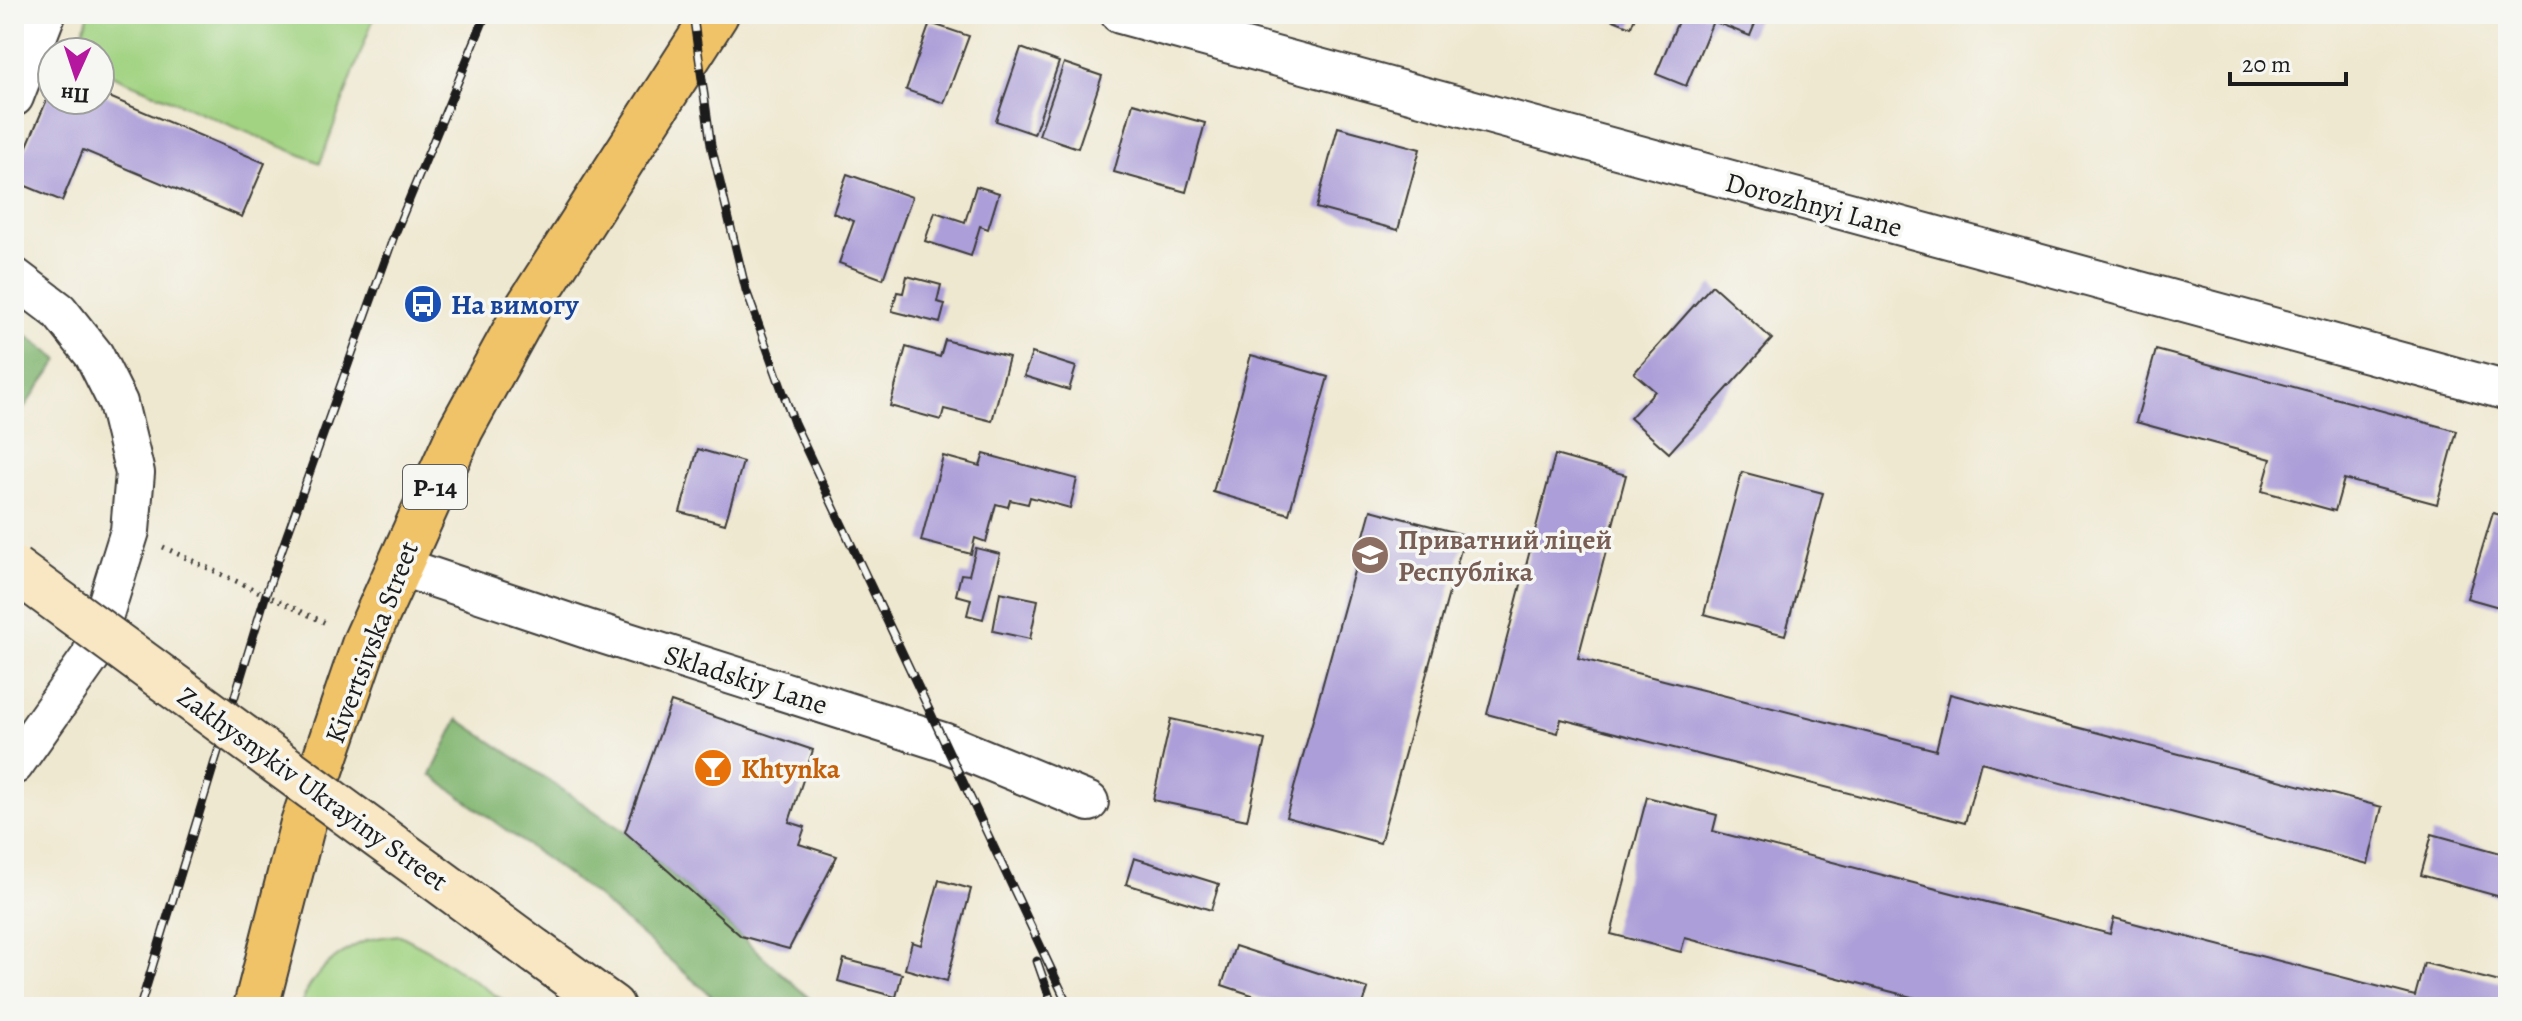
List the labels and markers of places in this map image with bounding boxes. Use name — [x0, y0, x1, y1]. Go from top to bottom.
bus stop icon: На вимогу — [402, 283, 444, 325]
place label: На вимогу — [451, 286, 579, 324]
place label: Приватний ліцей Республіка — [1398, 521, 1612, 591]
school or university icon: Приватний ліцей Республіка — [1349, 534, 1391, 576]
bar icon: Khtynka — [692, 747, 734, 789]
place label: Khtynka — [741, 750, 841, 788]

